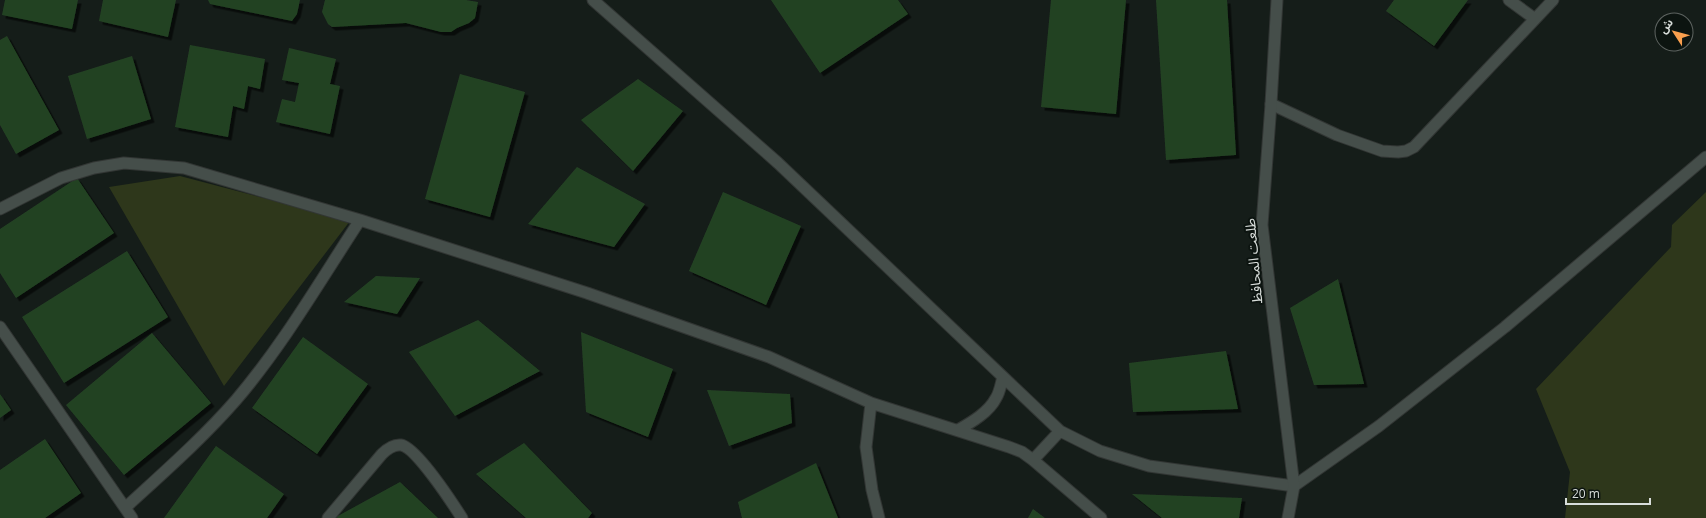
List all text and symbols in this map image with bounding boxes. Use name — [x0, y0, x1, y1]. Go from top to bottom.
north arrow — [1654, 12, 1694, 52]
text: ش — [1655, 15, 1676, 36]
street label: طلعت المحافظ — [1240, 217, 1266, 305]
scale bar — [1566, 480, 1650, 506]
text: 20 m — [1572, 485, 1600, 502]

